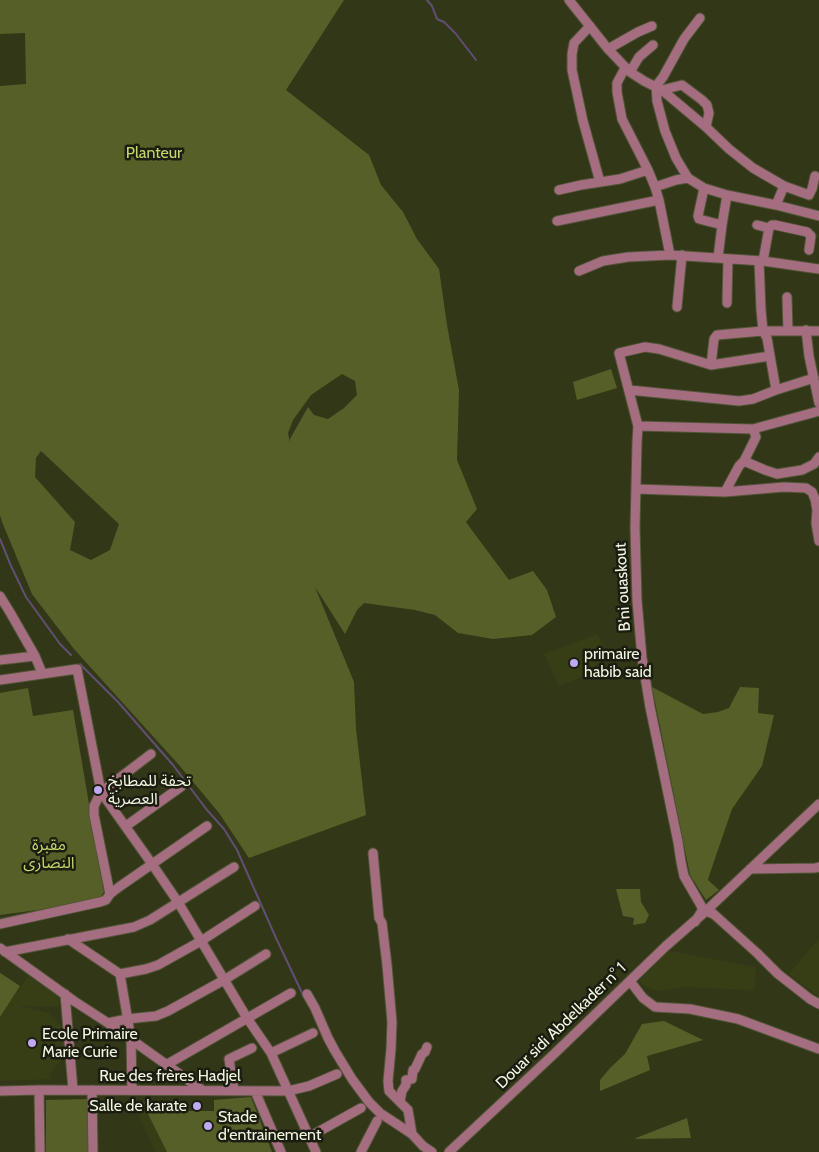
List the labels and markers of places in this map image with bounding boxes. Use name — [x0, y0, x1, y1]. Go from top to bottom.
place label: primaire habib said — [584, 644, 652, 682]
marker: primaire habib said — [568, 657, 580, 669]
place label: تحفة للمطابخ العصرية — [108, 771, 191, 809]
marker: تحفة للمطابخ العصرية — [92, 784, 104, 796]
place label: Ecole Primaire Marie Curie — [42, 1024, 138, 1062]
marker: Ecole Primaire Marie Curie — [26, 1037, 38, 1049]
place label: Salle de karate — [89, 1096, 187, 1116]
marker: Salle de karate — [191, 1100, 203, 1112]
place label: Stade d'entrainement — [218, 1107, 321, 1145]
marker: Stade d'entrainement — [202, 1120, 214, 1132]

